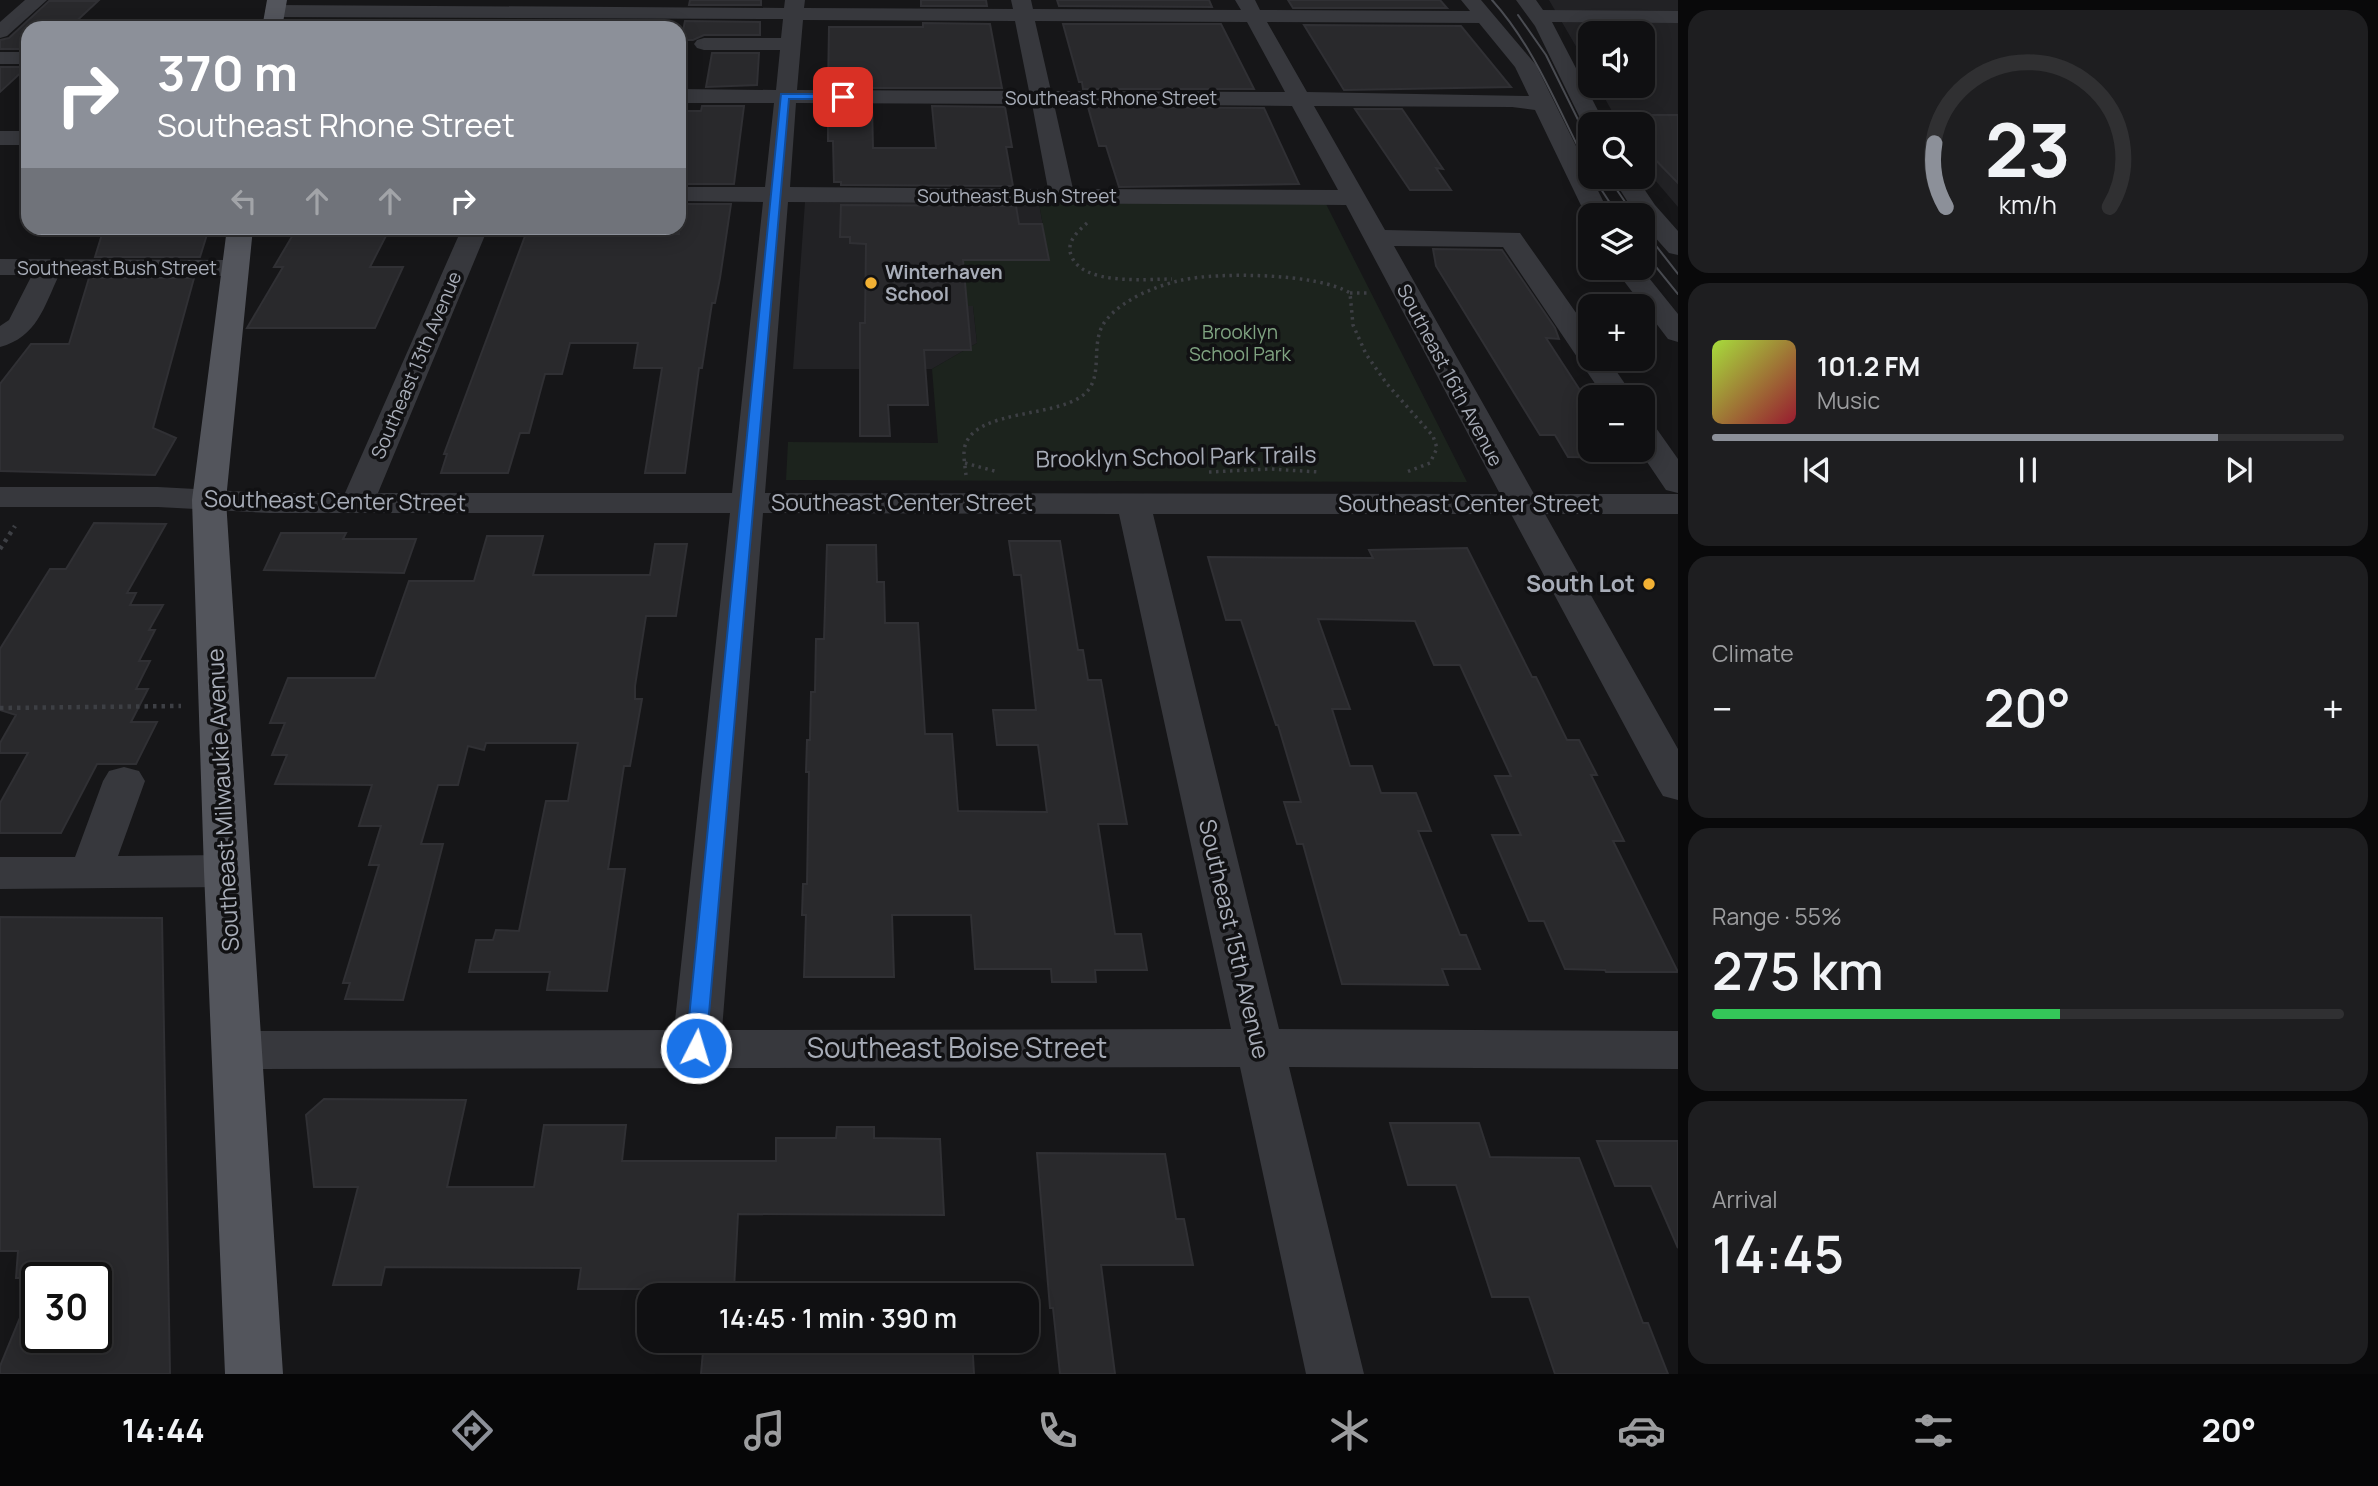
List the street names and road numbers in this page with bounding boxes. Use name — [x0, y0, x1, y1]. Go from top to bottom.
street label: Southeast Rhone Street — [1005, 85, 1217, 111]
street label: Southeast Bush Street — [917, 183, 1117, 209]
street label: Southeast Bush Street — [17, 255, 217, 281]
street label: Southeast 13th Avenue — [365, 267, 467, 463]
street label: Southeast 16th Avenue — [1391, 279, 1509, 471]
street label: Brooklyn School Park Trails — [1035, 438, 1317, 474]
street label: Southeast Center Street — [204, 482, 466, 518]
street label: Southeast Center Street — [771, 486, 1033, 518]
street label: Southeast Center Street — [1338, 487, 1600, 519]
street label: Southeast Milwaukie Avenue — [198, 648, 246, 952]
street label: Southeast 15th Avenue — [1192, 816, 1278, 1062]
street label: Southeast Boise Street — [807, 1028, 1107, 1066]

